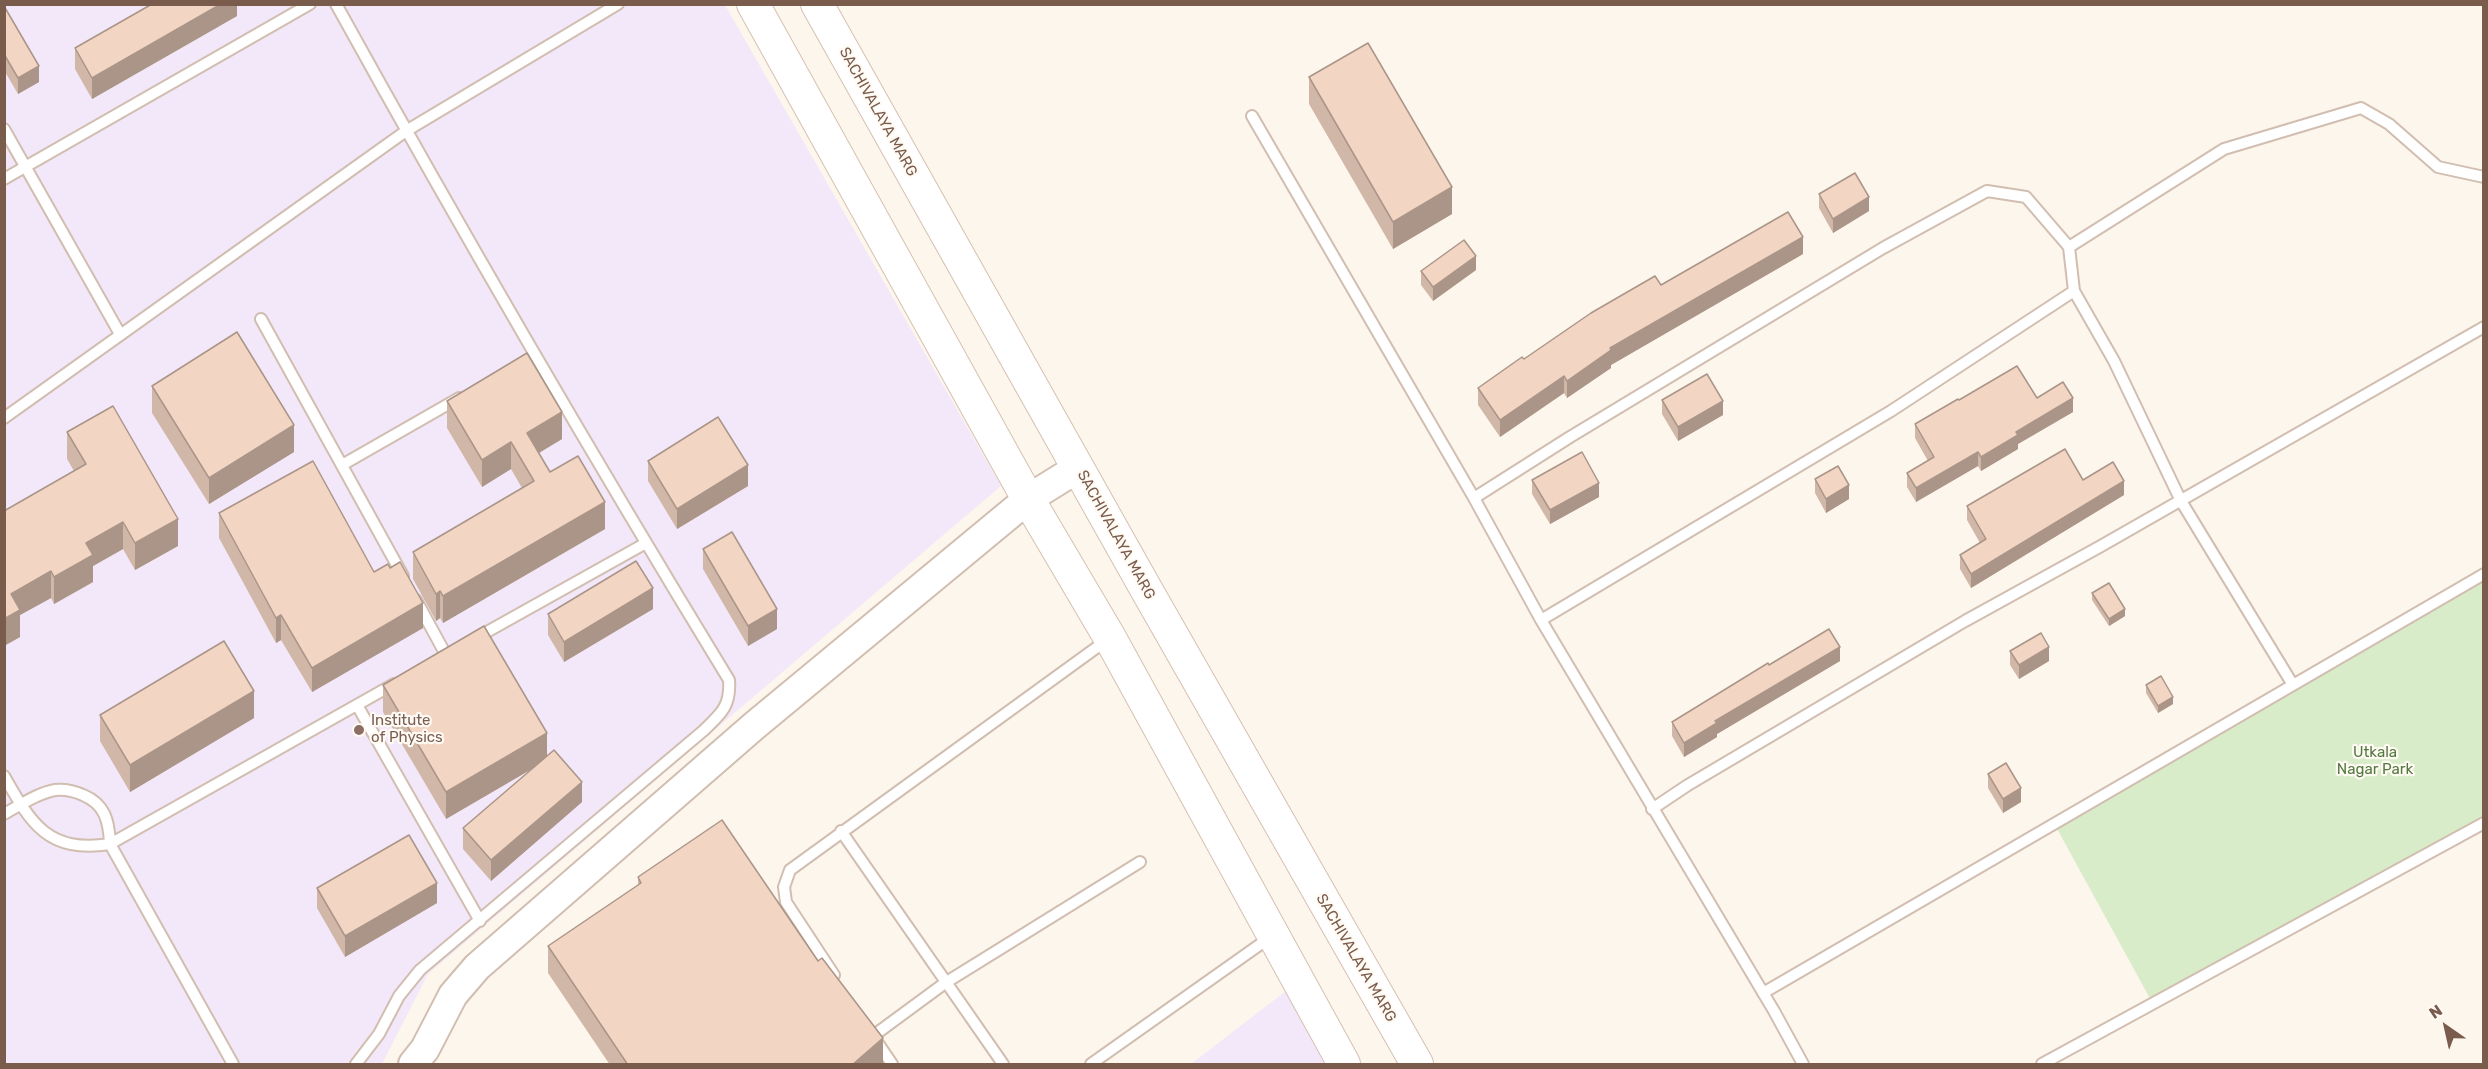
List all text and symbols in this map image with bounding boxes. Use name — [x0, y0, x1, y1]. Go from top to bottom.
street label: SACHIVALAYA MARG — [835, 44, 921, 180]
street label: SACHIVALAYA MARG — [1073, 467, 1159, 603]
place label: Institute of Physics — [371, 712, 443, 747]
marker: Institute of Physics — [352, 723, 366, 737]
park label: Utkala Nagar Park — [2337, 744, 2413, 779]
street label: SACHIVALAYA MARG — [1312, 891, 1400, 1025]
north arrow — [2416, 997, 2476, 1057]
text: N — [2426, 1001, 2446, 1023]

